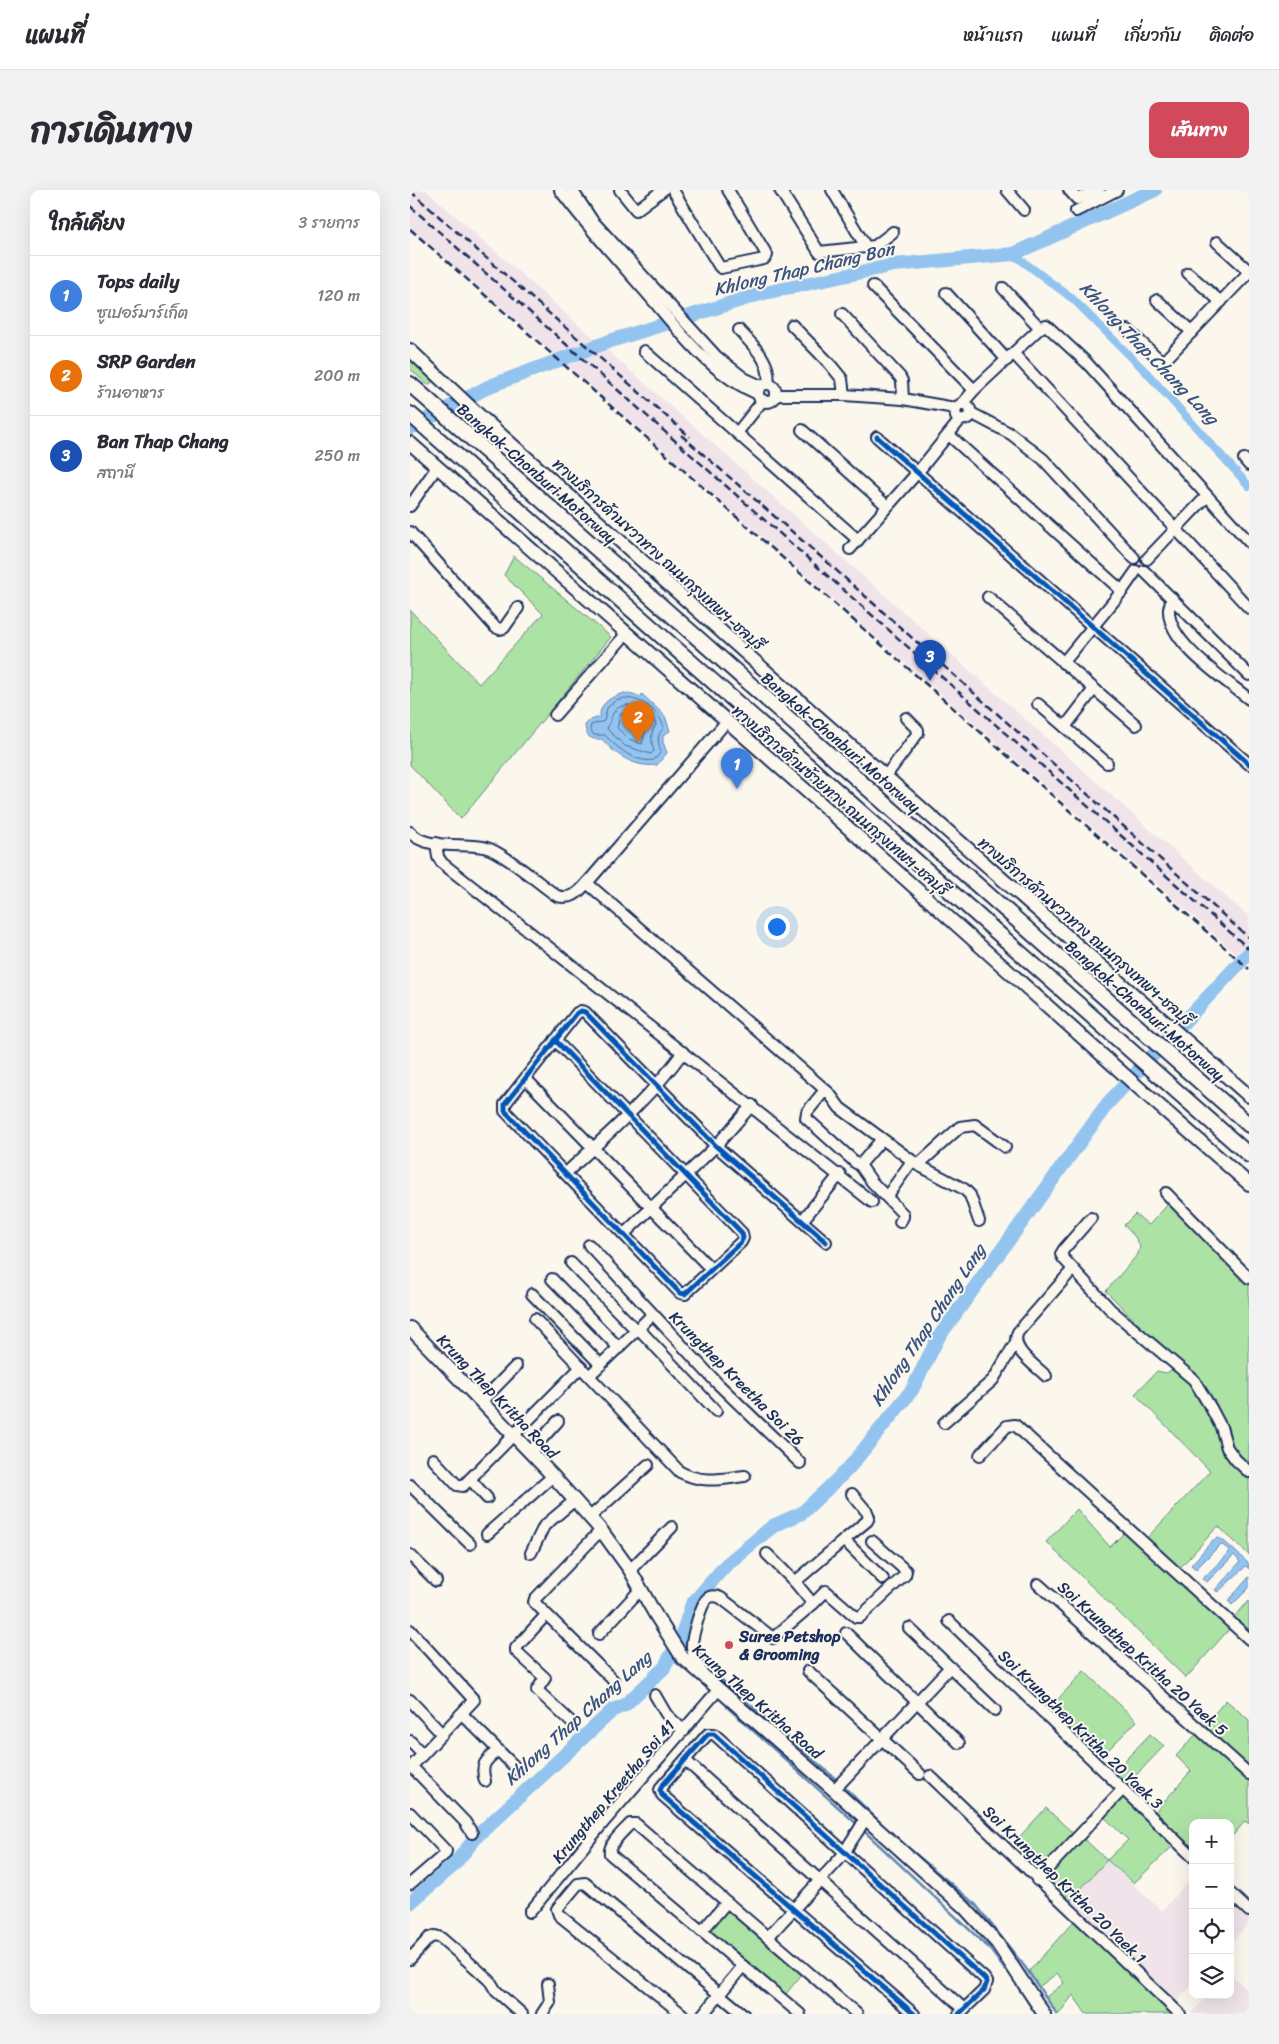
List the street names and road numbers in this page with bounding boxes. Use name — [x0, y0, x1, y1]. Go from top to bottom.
street label: Bangkok-Chonburi Motorway — [450, 395, 624, 552]
street label: ทางบริการด้านขวาทาง ถนนกรุงเทพฯ-ชลบุรี — [545, 450, 773, 660]
street label: Bangkok-Chonburi Motorway — [754, 664, 928, 821]
street label: ทางบริการด้านซ้ายทาง ถนนกรุงเทพฯ-ชลบุรี — [725, 697, 958, 905]
street label: ทางบริการด้านขวาทาง ถนนกรุงเทพฯ-ชลบุรี — [971, 829, 1202, 1035]
street label: Bangkok-Chonburi Motorway — [1058, 932, 1232, 1089]
street label: Krungthep Kreetha Soi 26 — [662, 1304, 811, 1453]
street label: Krung Thep Kritha Road — [430, 1327, 567, 1467]
street label: Soi Krungthep Kritha 20 Yaek 5 — [1050, 1573, 1235, 1744]
street label: Krung Thep Kritha Road — [686, 1636, 831, 1768]
street label: Soi Krungthep Kritha 20 Yaek 3 — [991, 1642, 1170, 1817]
street label: Krungthep Kreetha Soi 41 — [544, 1713, 683, 1870]
street label: Soi Krungthep Kritha 20 Yaek 1 — [976, 1798, 1154, 1971]

